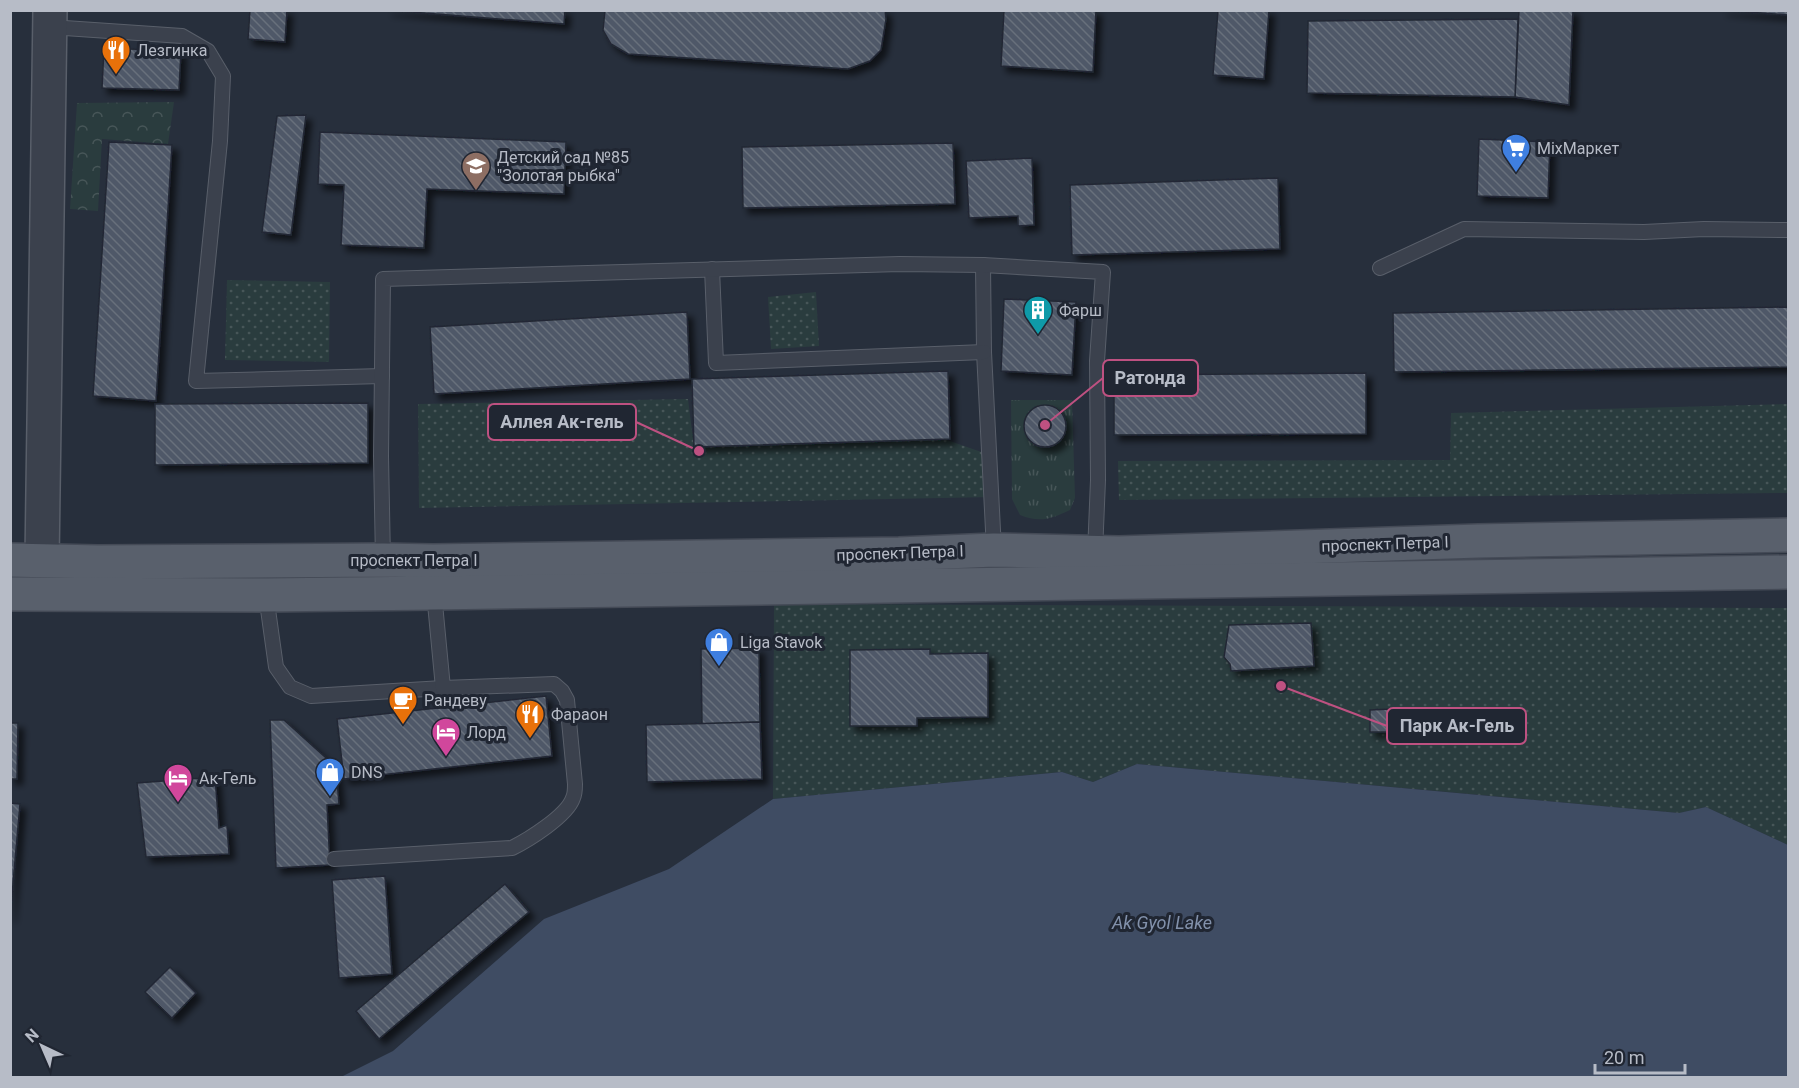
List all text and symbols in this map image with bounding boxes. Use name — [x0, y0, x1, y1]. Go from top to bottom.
restaurant icon: Лезгинка — [100, 34, 132, 76]
place label: Лезгинка — [137, 41, 207, 60]
supermarket icon: MixМаркет — [1500, 132, 1532, 174]
place label: MixМаркет — [1537, 139, 1619, 158]
place label: Детский сад №85 "Золотая рыбка" — [497, 148, 629, 185]
school or university icon: Детский сад №85 "Золотая рыбка" — [460, 150, 492, 192]
building icon: Фарш — [1022, 294, 1054, 336]
place label: Фарш — [1059, 301, 1102, 320]
callout: Ратонда — [1103, 360, 1198, 396]
text: Ратонда — [1114, 367, 1186, 388]
callout: Аллея Ак-гель — [488, 404, 636, 440]
text: Аллея Ак-гель — [500, 411, 624, 432]
street label: проспект Петра I — [1321, 532, 1449, 556]
street label: проспект Петра I — [836, 541, 964, 565]
street label: проспект Петра I — [350, 551, 478, 570]
shop icon: Liga Stavok — [703, 626, 735, 668]
place label: Liga Stavok — [740, 633, 823, 652]
cafe icon: Рандеву — [387, 684, 419, 726]
place label: Рандеву — [424, 691, 487, 710]
restaurant icon: Фараон — [514, 698, 546, 740]
place label: Фараон — [551, 705, 608, 724]
callout: Парк Ак-Гель — [1387, 708, 1526, 744]
text: Парк Ак-Гель — [1400, 715, 1514, 736]
hotel icon: Лорд — [430, 716, 462, 758]
place label: Лорд — [467, 723, 506, 742]
shop icon: DNS — [314, 756, 346, 798]
hotel icon: Ак-Гель — [162, 762, 194, 804]
place label: DNS — [351, 763, 382, 782]
place label: Ак-Гель — [199, 769, 256, 788]
water label: Ak Gyol Lake — [1111, 912, 1212, 933]
north arrow — [12, 1016, 72, 1076]
text: N — [21, 1025, 43, 1046]
scale bar — [1595, 1037, 1685, 1075]
text: 20 m — [1604, 1047, 1644, 1068]

